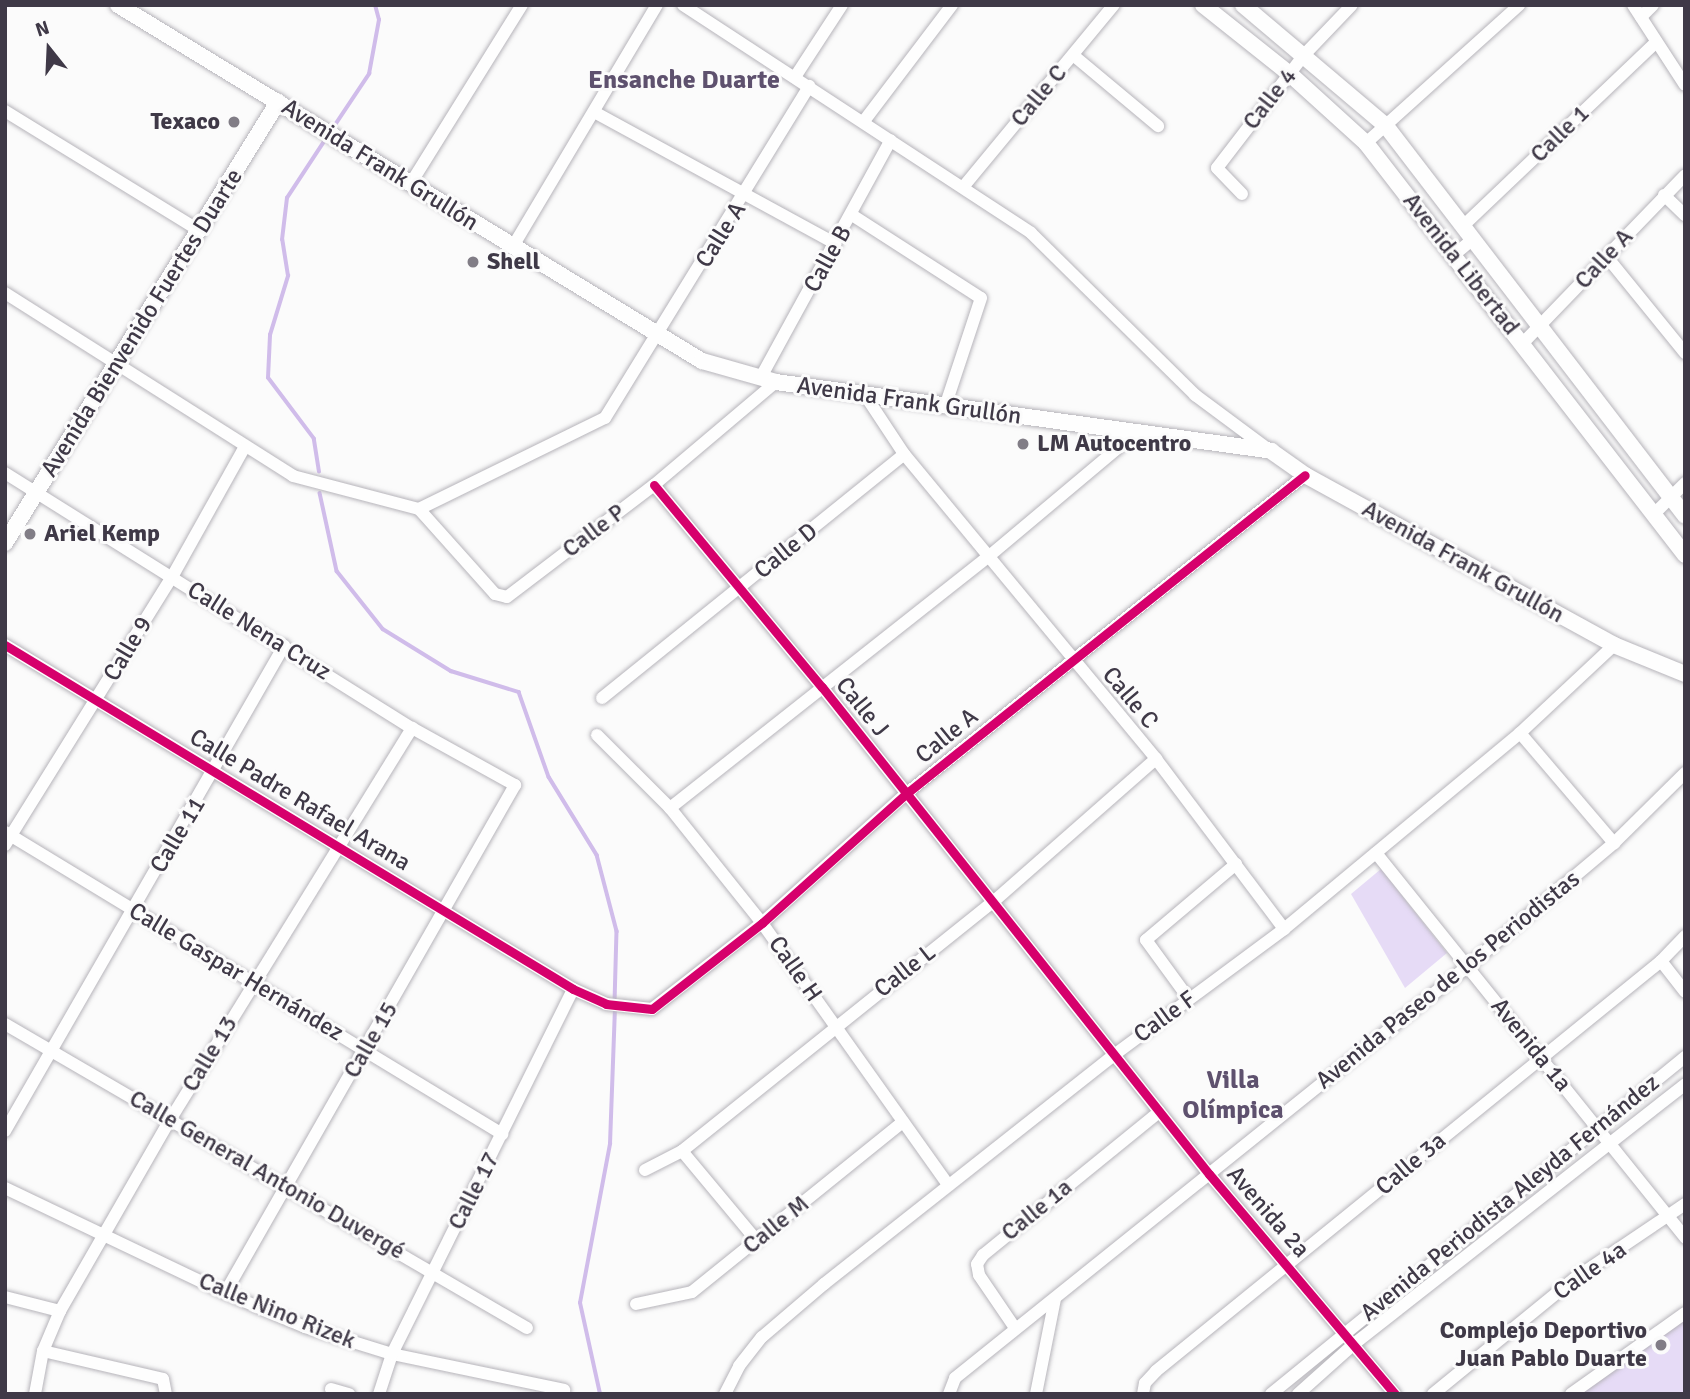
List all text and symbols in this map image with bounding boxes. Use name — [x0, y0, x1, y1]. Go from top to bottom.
north arrow — [14, 14, 84, 84]
text: N — [33, 16, 53, 42]
street label: Calle C — [1005, 59, 1073, 133]
street label: Calle 4 — [1237, 62, 1303, 136]
district label: Ensanche Duarte — [588, 65, 780, 97]
street label: Avenida Frank Grullón — [276, 93, 484, 237]
street label: Calle 1 — [1525, 99, 1595, 169]
place label: Texaco — [150, 108, 220, 136]
marker: Texaco — [226, 114, 242, 130]
street label: Avenida Bienvenido Fuertes Duarte — [35, 164, 249, 482]
street label: Avenida Libertad — [1397, 187, 1525, 341]
street label: Calle A — [690, 197, 752, 273]
street label: Calle B — [798, 221, 858, 297]
street label: Calle A — [1569, 223, 1639, 295]
place label: Shell — [487, 248, 540, 276]
marker: Shell — [465, 254, 481, 270]
street label: Avenida Frank Grullón — [795, 371, 1023, 431]
place label: LM Autocentro — [1037, 430, 1191, 458]
marker: LM Autocentro — [1015, 436, 1031, 452]
street label: Avenida Frank Grullón — [1357, 495, 1569, 629]
street label: Calle P — [557, 498, 631, 564]
street label: Calle D — [749, 517, 823, 585]
place label: Ariel Kemp — [44, 520, 160, 548]
marker: Ariel Kemp — [22, 526, 38, 542]
street label: Calle Nena Cruz — [182, 575, 336, 687]
street label: Calle 9 — [98, 611, 158, 687]
street label: Calle C — [1096, 661, 1164, 735]
street label: Calle J — [829, 671, 895, 743]
street label: Calle A — [910, 702, 984, 770]
street label: Calle Padre Rafael Arana — [184, 723, 416, 877]
street label: Calle 11 — [144, 792, 212, 878]
street label: Avenida Paseo de los Periodistas — [1310, 865, 1586, 1095]
street label: Calle Gaspar Hernández — [123, 896, 349, 1048]
street label: Calle H — [762, 931, 828, 1007]
street label: Calle L — [869, 938, 941, 1004]
street label: Calle F — [1128, 985, 1202, 1049]
street label: Avenida 1a — [1485, 992, 1577, 1098]
street label: Calle 15 — [338, 997, 404, 1083]
street label: Calle 13 — [176, 1011, 244, 1097]
district label: Villa Olímpica — [1182, 1065, 1284, 1126]
street label: Avenida Periodista Aleyda Fernández — [1355, 1069, 1665, 1327]
street label: Calle General Antonio Duvergé — [124, 1084, 410, 1266]
street label: Calle 3a — [1370, 1126, 1452, 1202]
street label: Calle 17 — [442, 1147, 506, 1235]
street label: Avenida 2a — [1220, 1160, 1316, 1264]
street label: Calle 1a — [996, 1173, 1078, 1247]
street label: Calle M — [737, 1190, 815, 1260]
street label: Calle 4a — [1548, 1236, 1632, 1306]
street label: Calle Nino Rizek — [194, 1266, 360, 1356]
place label: Complejo Deportivo Juan Pablo Duarte — [1440, 1317, 1647, 1373]
marker: Complejo Deportivo Juan Pablo Duarte — [1653, 1337, 1669, 1353]

